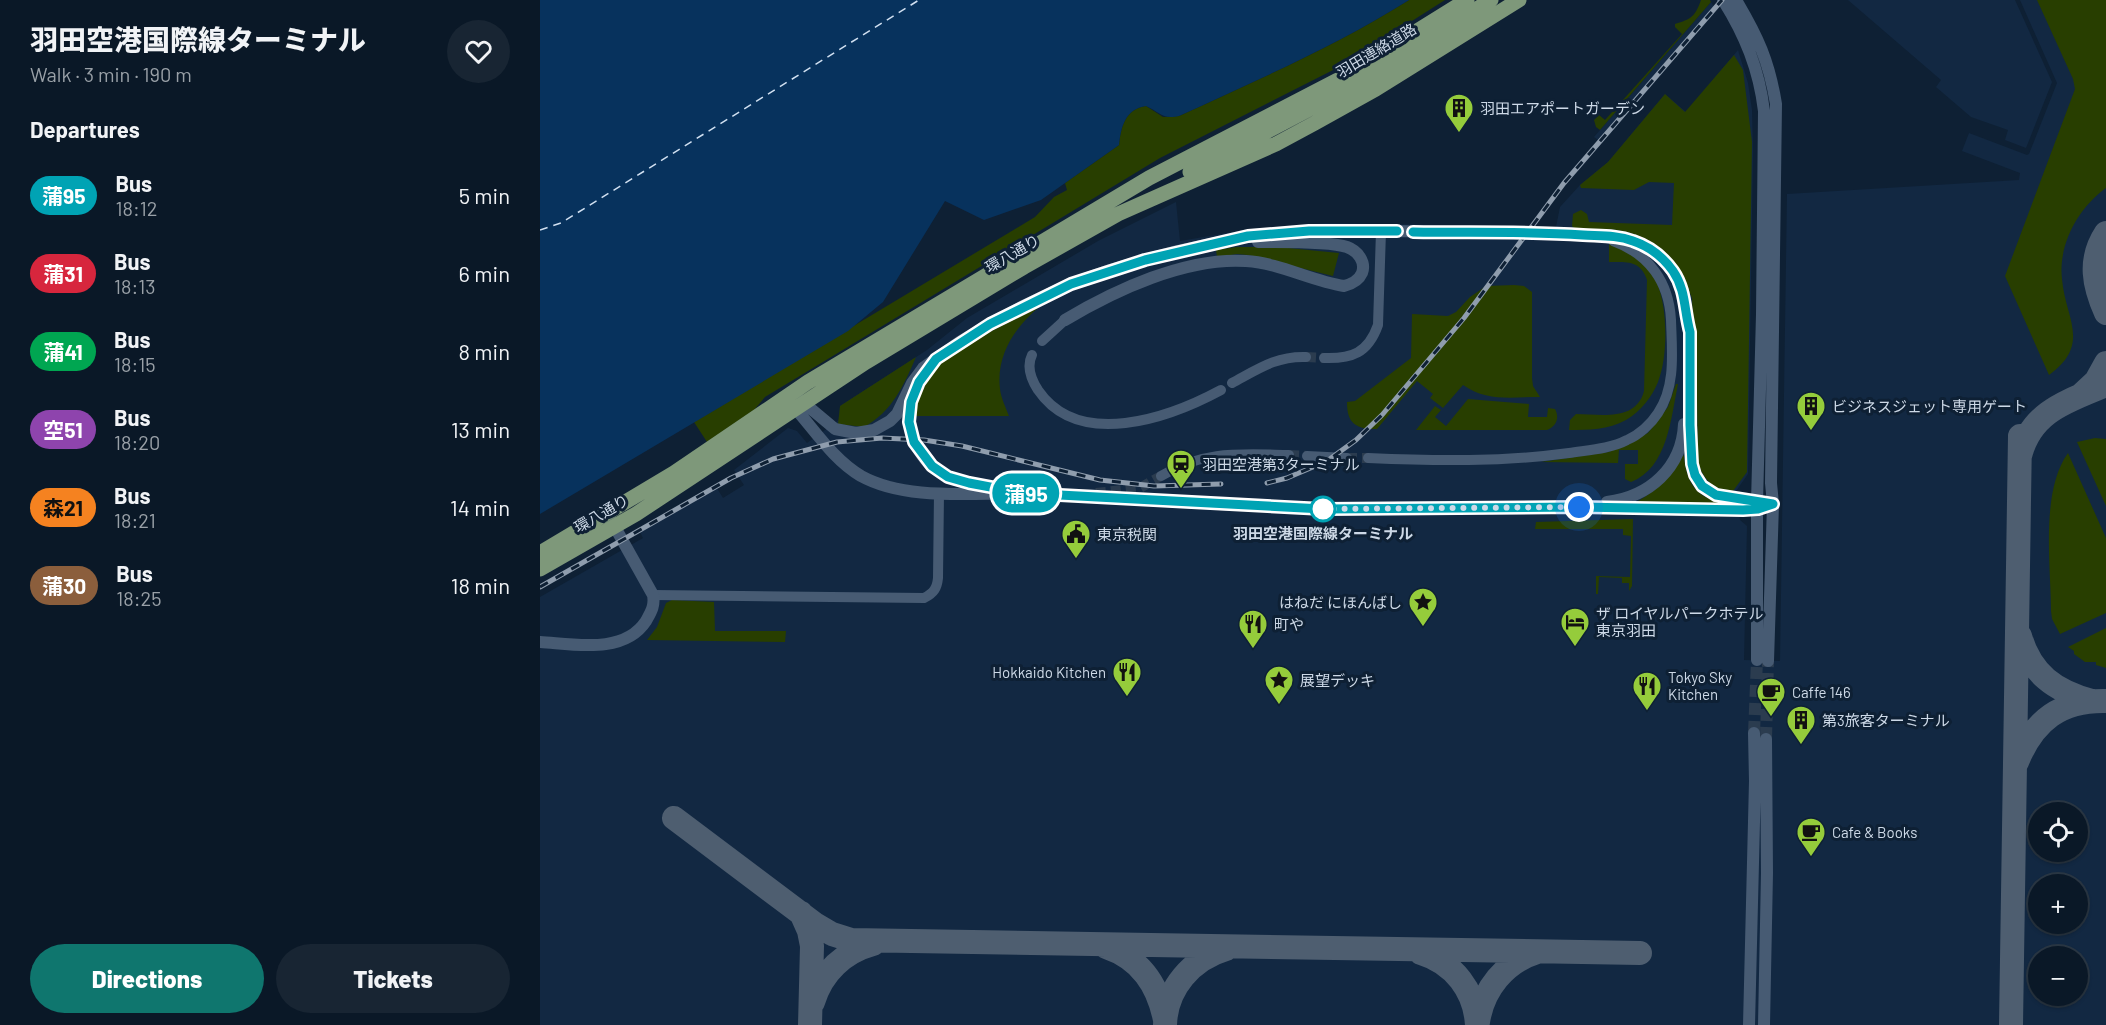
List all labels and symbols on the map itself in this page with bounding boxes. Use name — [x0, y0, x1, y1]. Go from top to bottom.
street label: 羽田連絡道路 — [1333, 19, 1419, 81]
building icon: 羽田エアポートガーデン — [1443, 92, 1475, 134]
place label: 羽田エアポートガーデン — [1480, 99, 1645, 117]
street label: 環八通り — [982, 230, 1042, 276]
building icon: ビジネスジェット専用ゲート — [1795, 390, 1827, 432]
place label: ビジネスジェット専用ゲート — [1832, 397, 2027, 415]
station icon: 羽田空港第3ターミナル — [1165, 448, 1197, 490]
place label: 羽田空港第3ターミナル — [1202, 455, 1360, 473]
line badge: 蒲95 — [992, 474, 1060, 512]
street label: 環八通り — [571, 490, 631, 536]
your location — [1564, 492, 1594, 522]
marker: 羽田空港国際線ターミナル — [1310, 496, 1336, 522]
public building icon: 東京税関 — [1060, 518, 1092, 560]
place label: 羽田空港国際線ターミナル — [1233, 524, 1413, 542]
place label: 東京税関 — [1097, 525, 1157, 543]
place icon: はねだ にほんばし — [1407, 586, 1439, 628]
place label: はねだ にほんばし — [1279, 593, 1402, 611]
place label: ザ ロイヤルパークホテル 東京羽田 — [1596, 604, 1764, 639]
hotel icon: ザ ロイヤルパークホテル 東京羽田 — [1559, 606, 1591, 648]
restaurant icon: 町や — [1237, 608, 1269, 650]
place label: 町や — [1274, 615, 1304, 633]
restaurant icon: Hokkaido Kitchen — [1111, 656, 1143, 698]
place label: Hokkaido Kitchen — [992, 663, 1106, 681]
place icon: 展望デッキ — [1263, 664, 1295, 706]
place label: Tokyo Sky Kitchen — [1668, 668, 1732, 703]
restaurant icon: Tokyo Sky Kitchen — [1631, 670, 1663, 712]
place label: 展望デッキ — [1300, 671, 1375, 689]
cafe icon: Caffe 146 — [1755, 676, 1787, 718]
place label: Caffe 146 — [1792, 683, 1851, 701]
building icon: 第3旅客ターミナル — [1785, 704, 1817, 746]
place label: 第3旅客ターミナル — [1822, 711, 1950, 729]
cafe icon: Cafe & Books — [1795, 816, 1827, 858]
place label: Cafe & Books — [1832, 823, 1918, 841]

